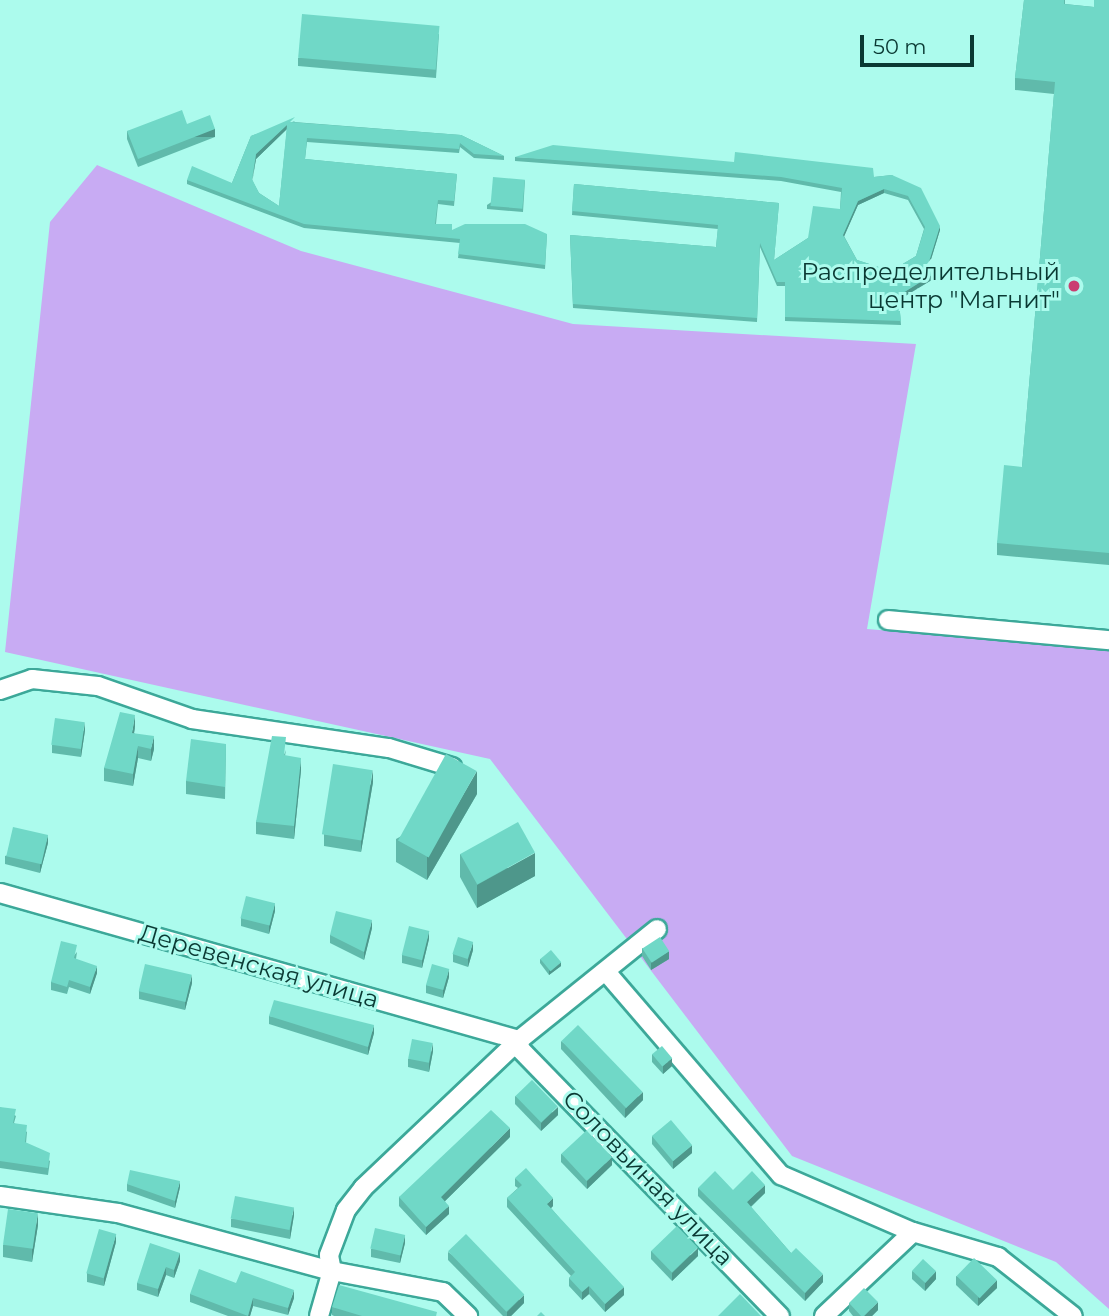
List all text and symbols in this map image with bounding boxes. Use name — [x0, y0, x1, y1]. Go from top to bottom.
scale bar — [864, 21, 978, 65]
text: 50 m — [873, 34, 927, 59]
place label: Распределительный центр "Магнит" — [801, 258, 1060, 314]
marker: Распределительный центр "Магнит" — [1066, 278, 1082, 294]
street label: Деревенская улица — [136, 918, 382, 1014]
street label: Соловьиная улица — [557, 1084, 739, 1272]

